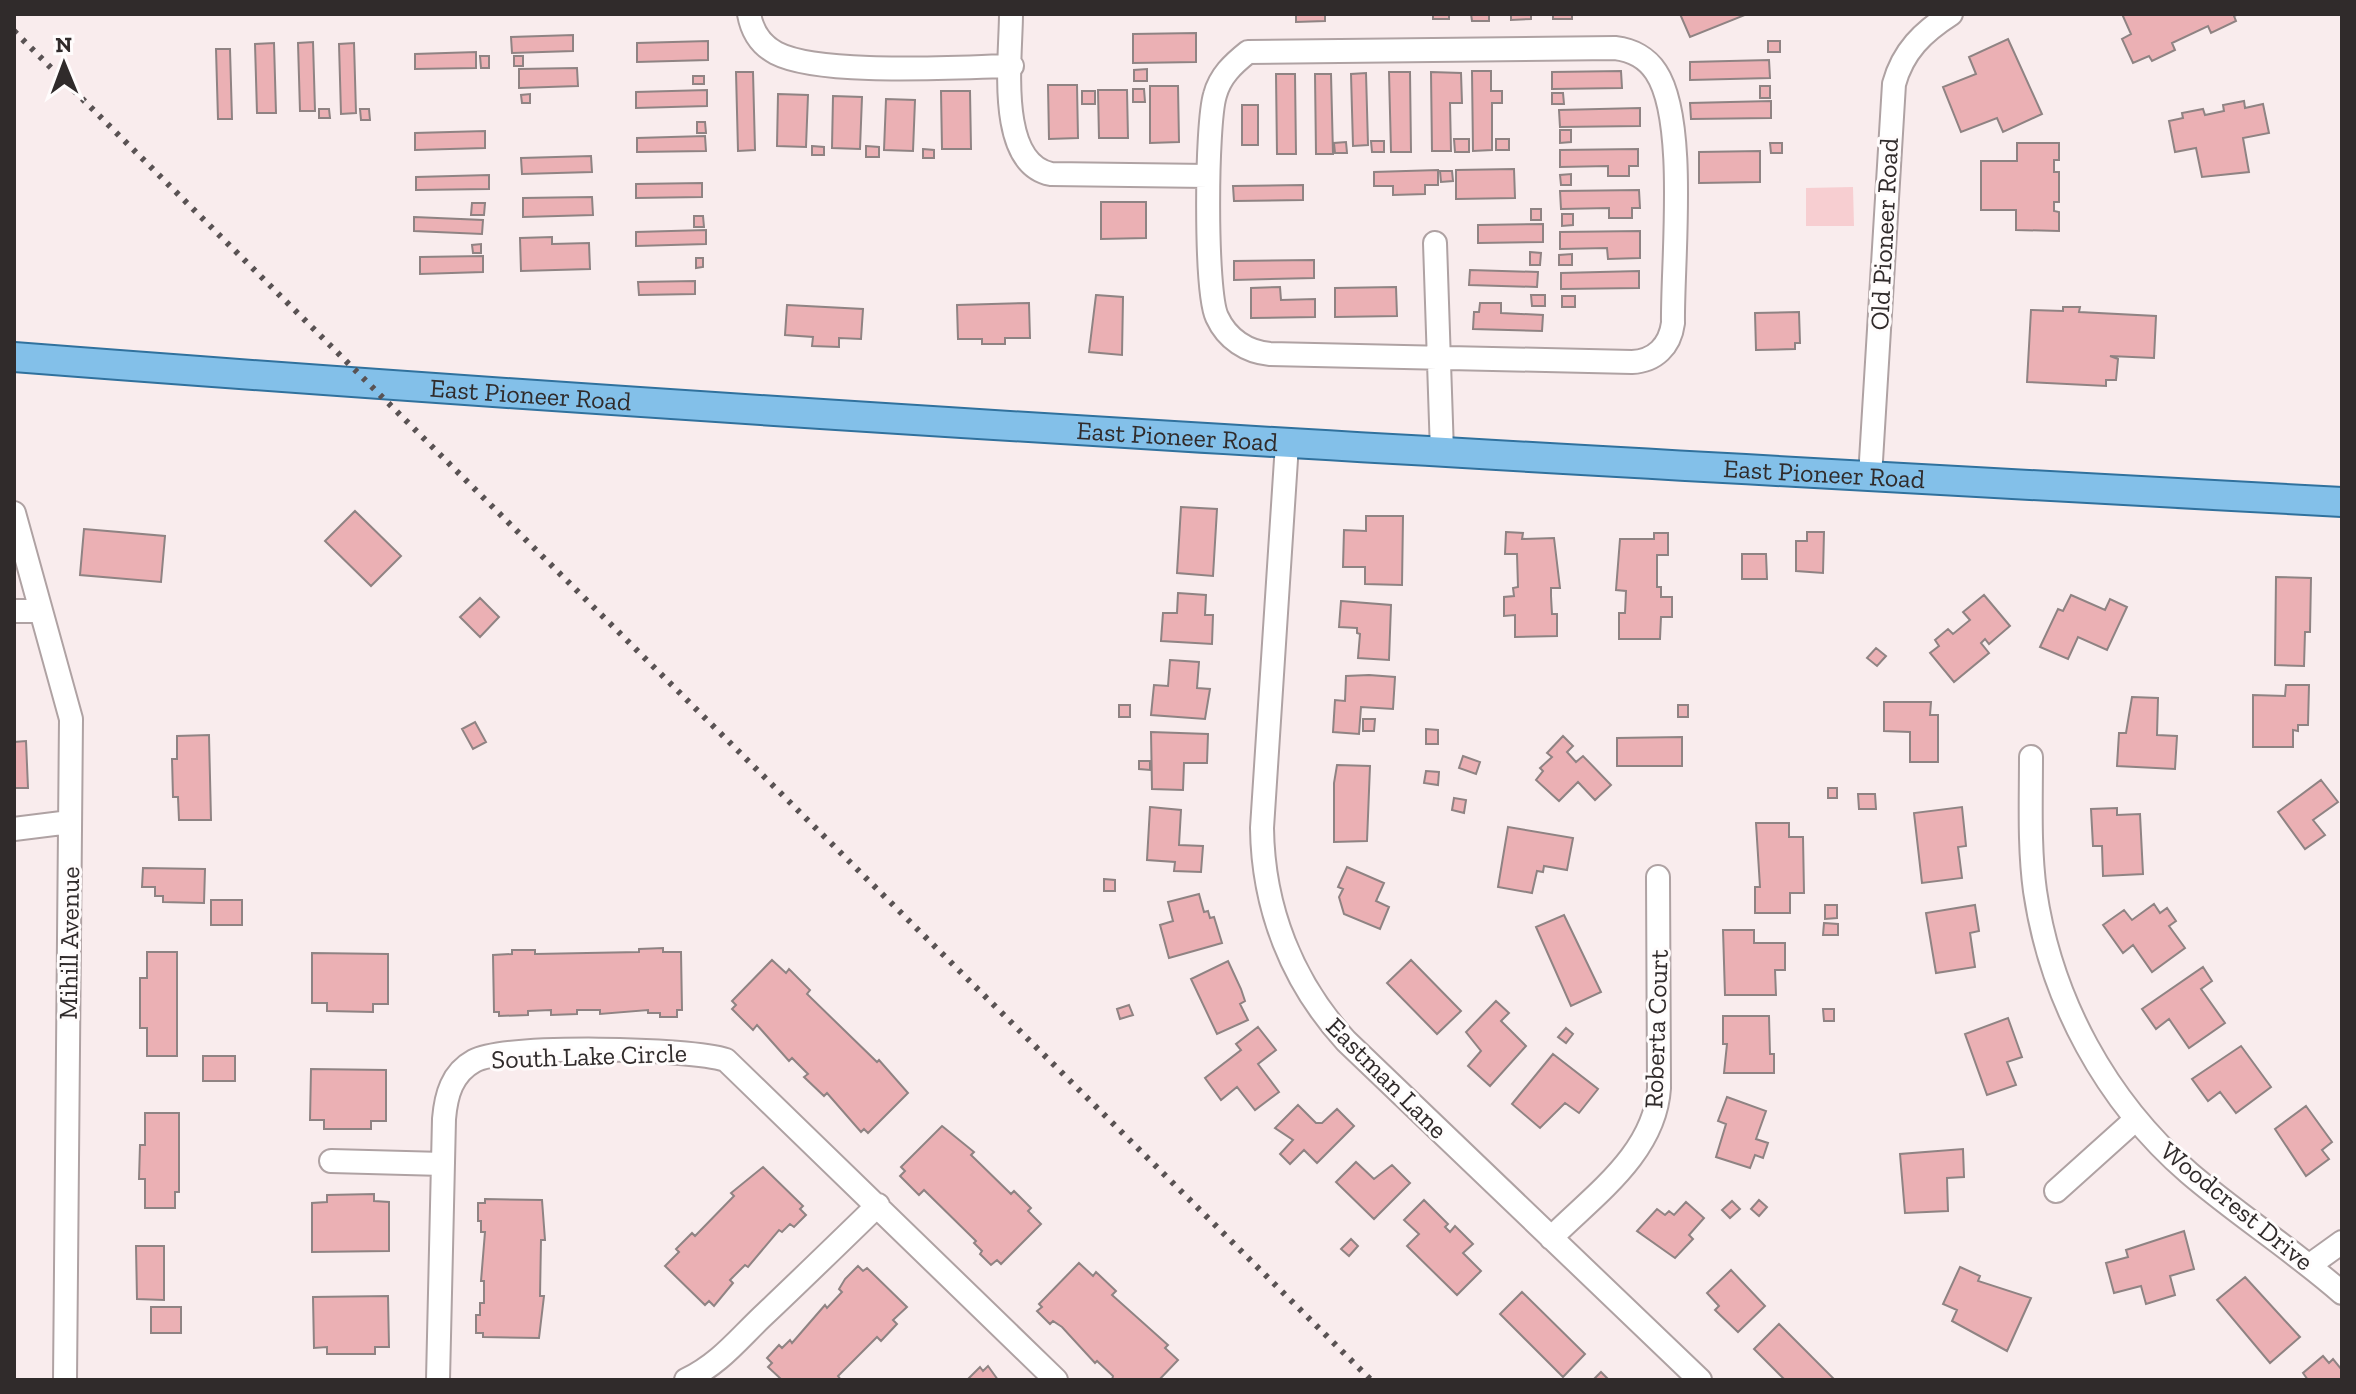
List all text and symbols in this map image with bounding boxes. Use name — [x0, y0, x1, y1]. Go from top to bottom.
north arrow — [24, 24, 104, 104]
text: N — [55, 31, 73, 58]
street label: Old Pioneer Road — [1863, 137, 1905, 331]
street label: East Pioneer Road — [429, 372, 633, 417]
street label: East Pioneer Road — [1075, 414, 1279, 458]
street label: East Pioneer Road — [1722, 452, 1926, 495]
street label: Mihill Avenue — [52, 866, 86, 1020]
street label: Roberta Court — [1637, 948, 1675, 1109]
street label: Eastman Lane — [1320, 1011, 1454, 1145]
street label: South Lake Circle — [491, 1037, 687, 1075]
street label: Woodcrest Drive — [2154, 1135, 2320, 1277]

